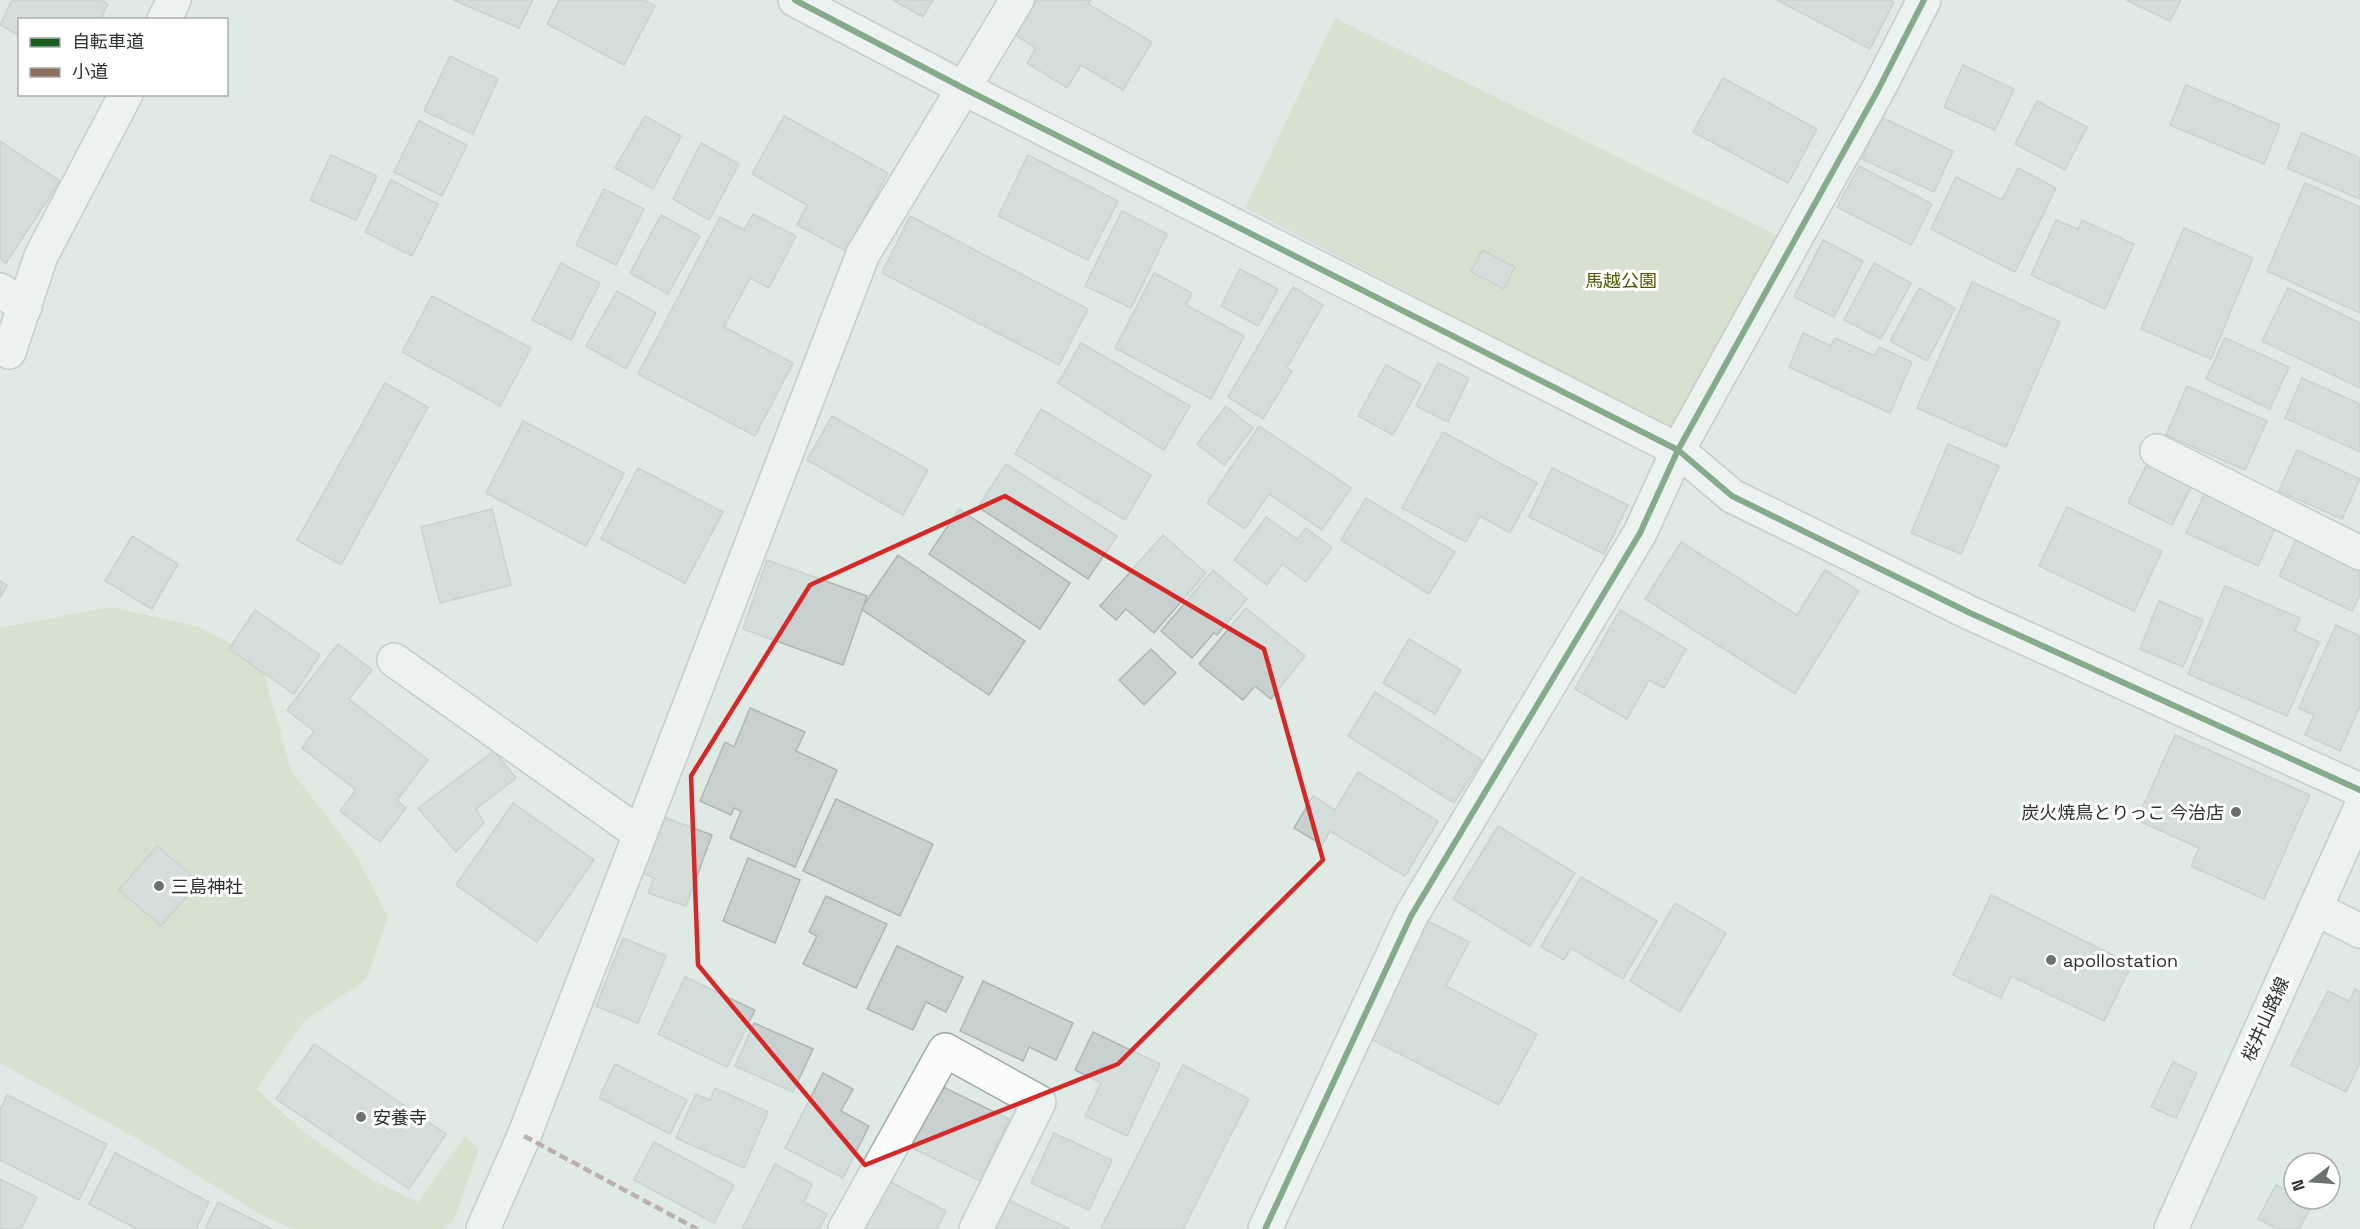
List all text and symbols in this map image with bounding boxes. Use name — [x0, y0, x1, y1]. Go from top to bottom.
legend — [18, 18, 228, 96]
text: 自転車道 — [72, 30, 144, 53]
text: 小道 — [72, 60, 108, 83]
park label: 馬越公園 — [1585, 269, 1657, 292]
place label: 炭火焼鳥とりっこ 今治店 — [2021, 801, 2224, 824]
marker: 炭火焼鳥とりっこ 今治店 — [2229, 805, 2243, 819]
place label: 三島神社 — [171, 875, 243, 898]
marker: 三島神社 — [152, 879, 166, 893]
place label: apollostation — [2063, 949, 2178, 972]
marker: apollostation — [2044, 953, 2058, 967]
street label: 桜井山路線 — [2236, 973, 2294, 1065]
place label: 安養寺 — [373, 1106, 427, 1129]
marker: 安養寺 — [354, 1110, 368, 1124]
north arrow — [2282, 1151, 2342, 1211]
text: N — [2287, 1177, 2310, 1193]

